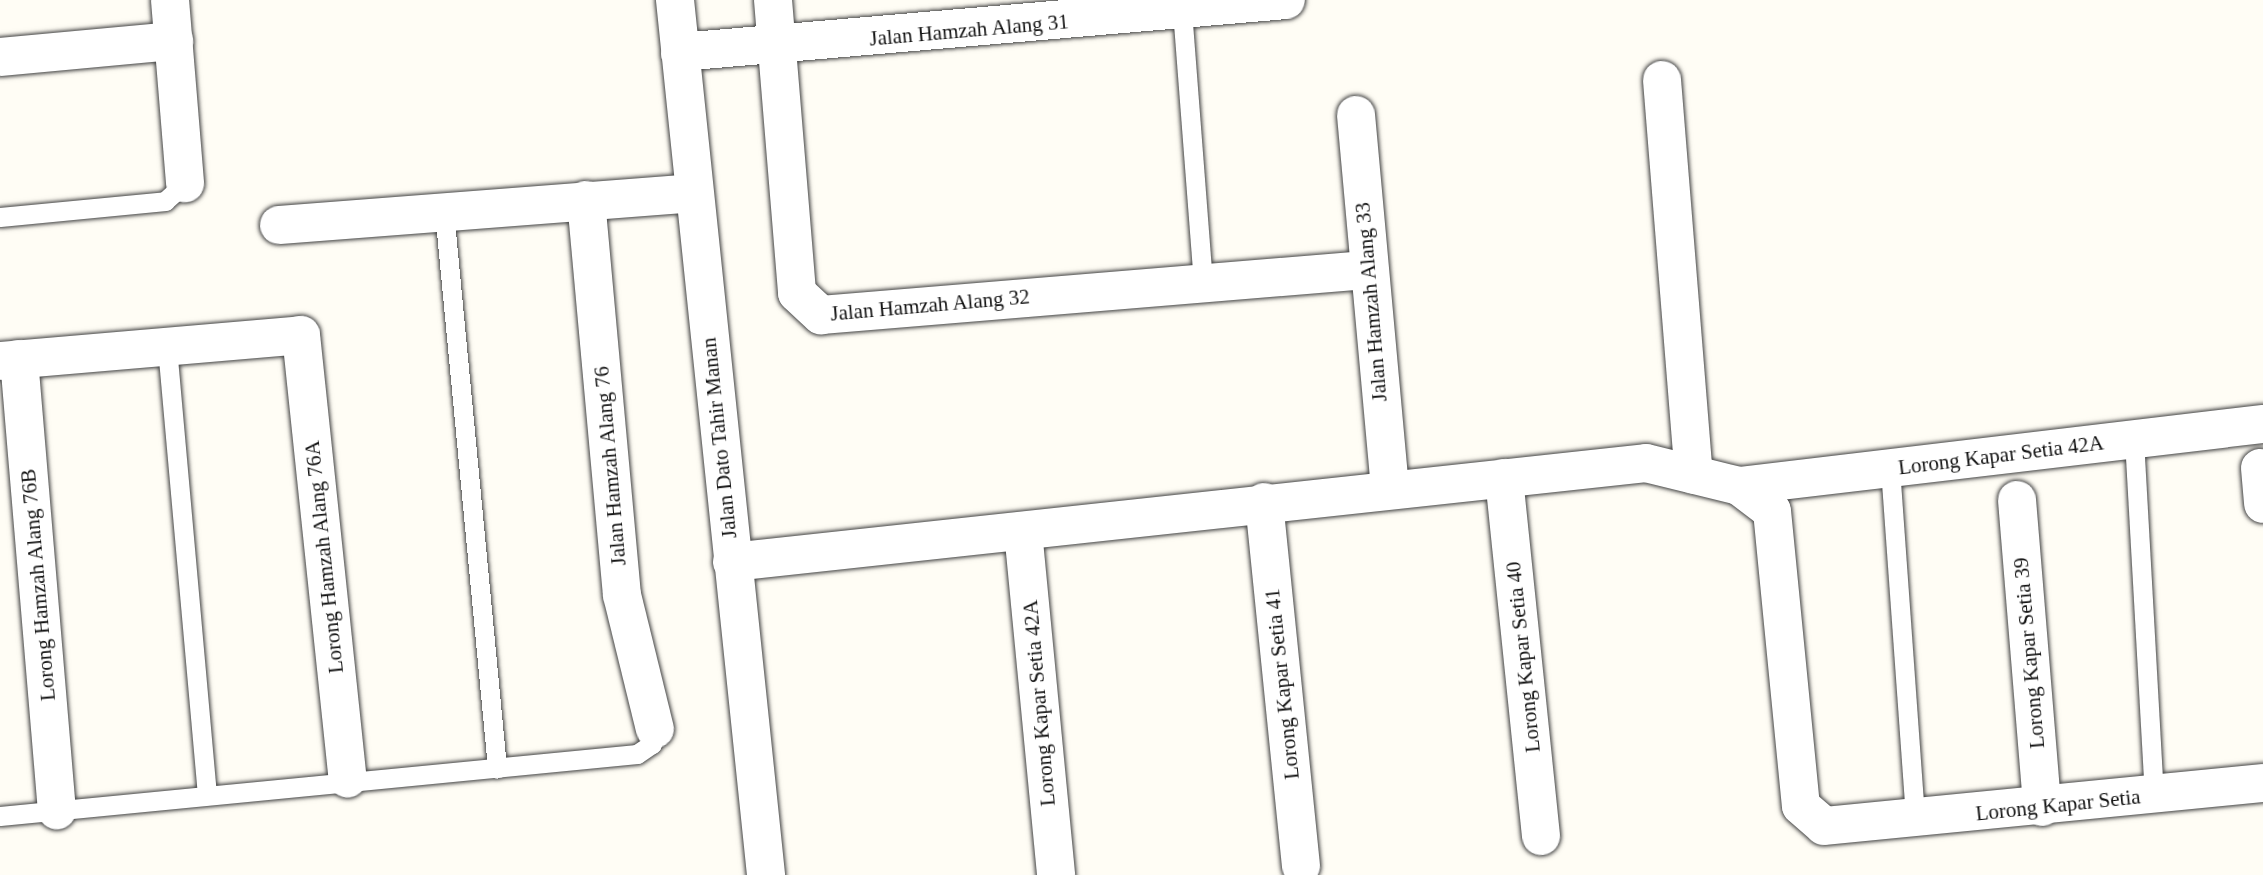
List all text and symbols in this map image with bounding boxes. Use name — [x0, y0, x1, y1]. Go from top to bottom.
street label: Jalan Hamzah Alang 31 — [868, 9, 1070, 51]
street label: Jalan Hamzah Alang 33 — [1350, 201, 1392, 403]
street label: Jalan Hamzah Alang 32 — [829, 284, 1031, 326]
street label: Jalan Dato Tahir Manan — [696, 336, 742, 540]
street label: Jalan Hamzah Alang 76 — [589, 365, 631, 567]
street label: Lorong Kapar Setia 42A — [1897, 430, 2105, 480]
street label: Lorong Hamzah Alang 76A — [299, 439, 349, 675]
street label: Lorong Hamzah Alang 76B — [15, 467, 61, 703]
street label: Lorong Kapar Setia 39 — [2008, 556, 2050, 750]
street label: Lorong Kapar Setia 40 — [1500, 560, 1546, 754]
street label: Lorong Kapar Setia 41 — [1259, 587, 1305, 781]
street label: Lorong Kapar Setia 42A — [1017, 599, 1061, 807]
street label: Lorong Kapar Setia — [1974, 784, 2142, 826]

